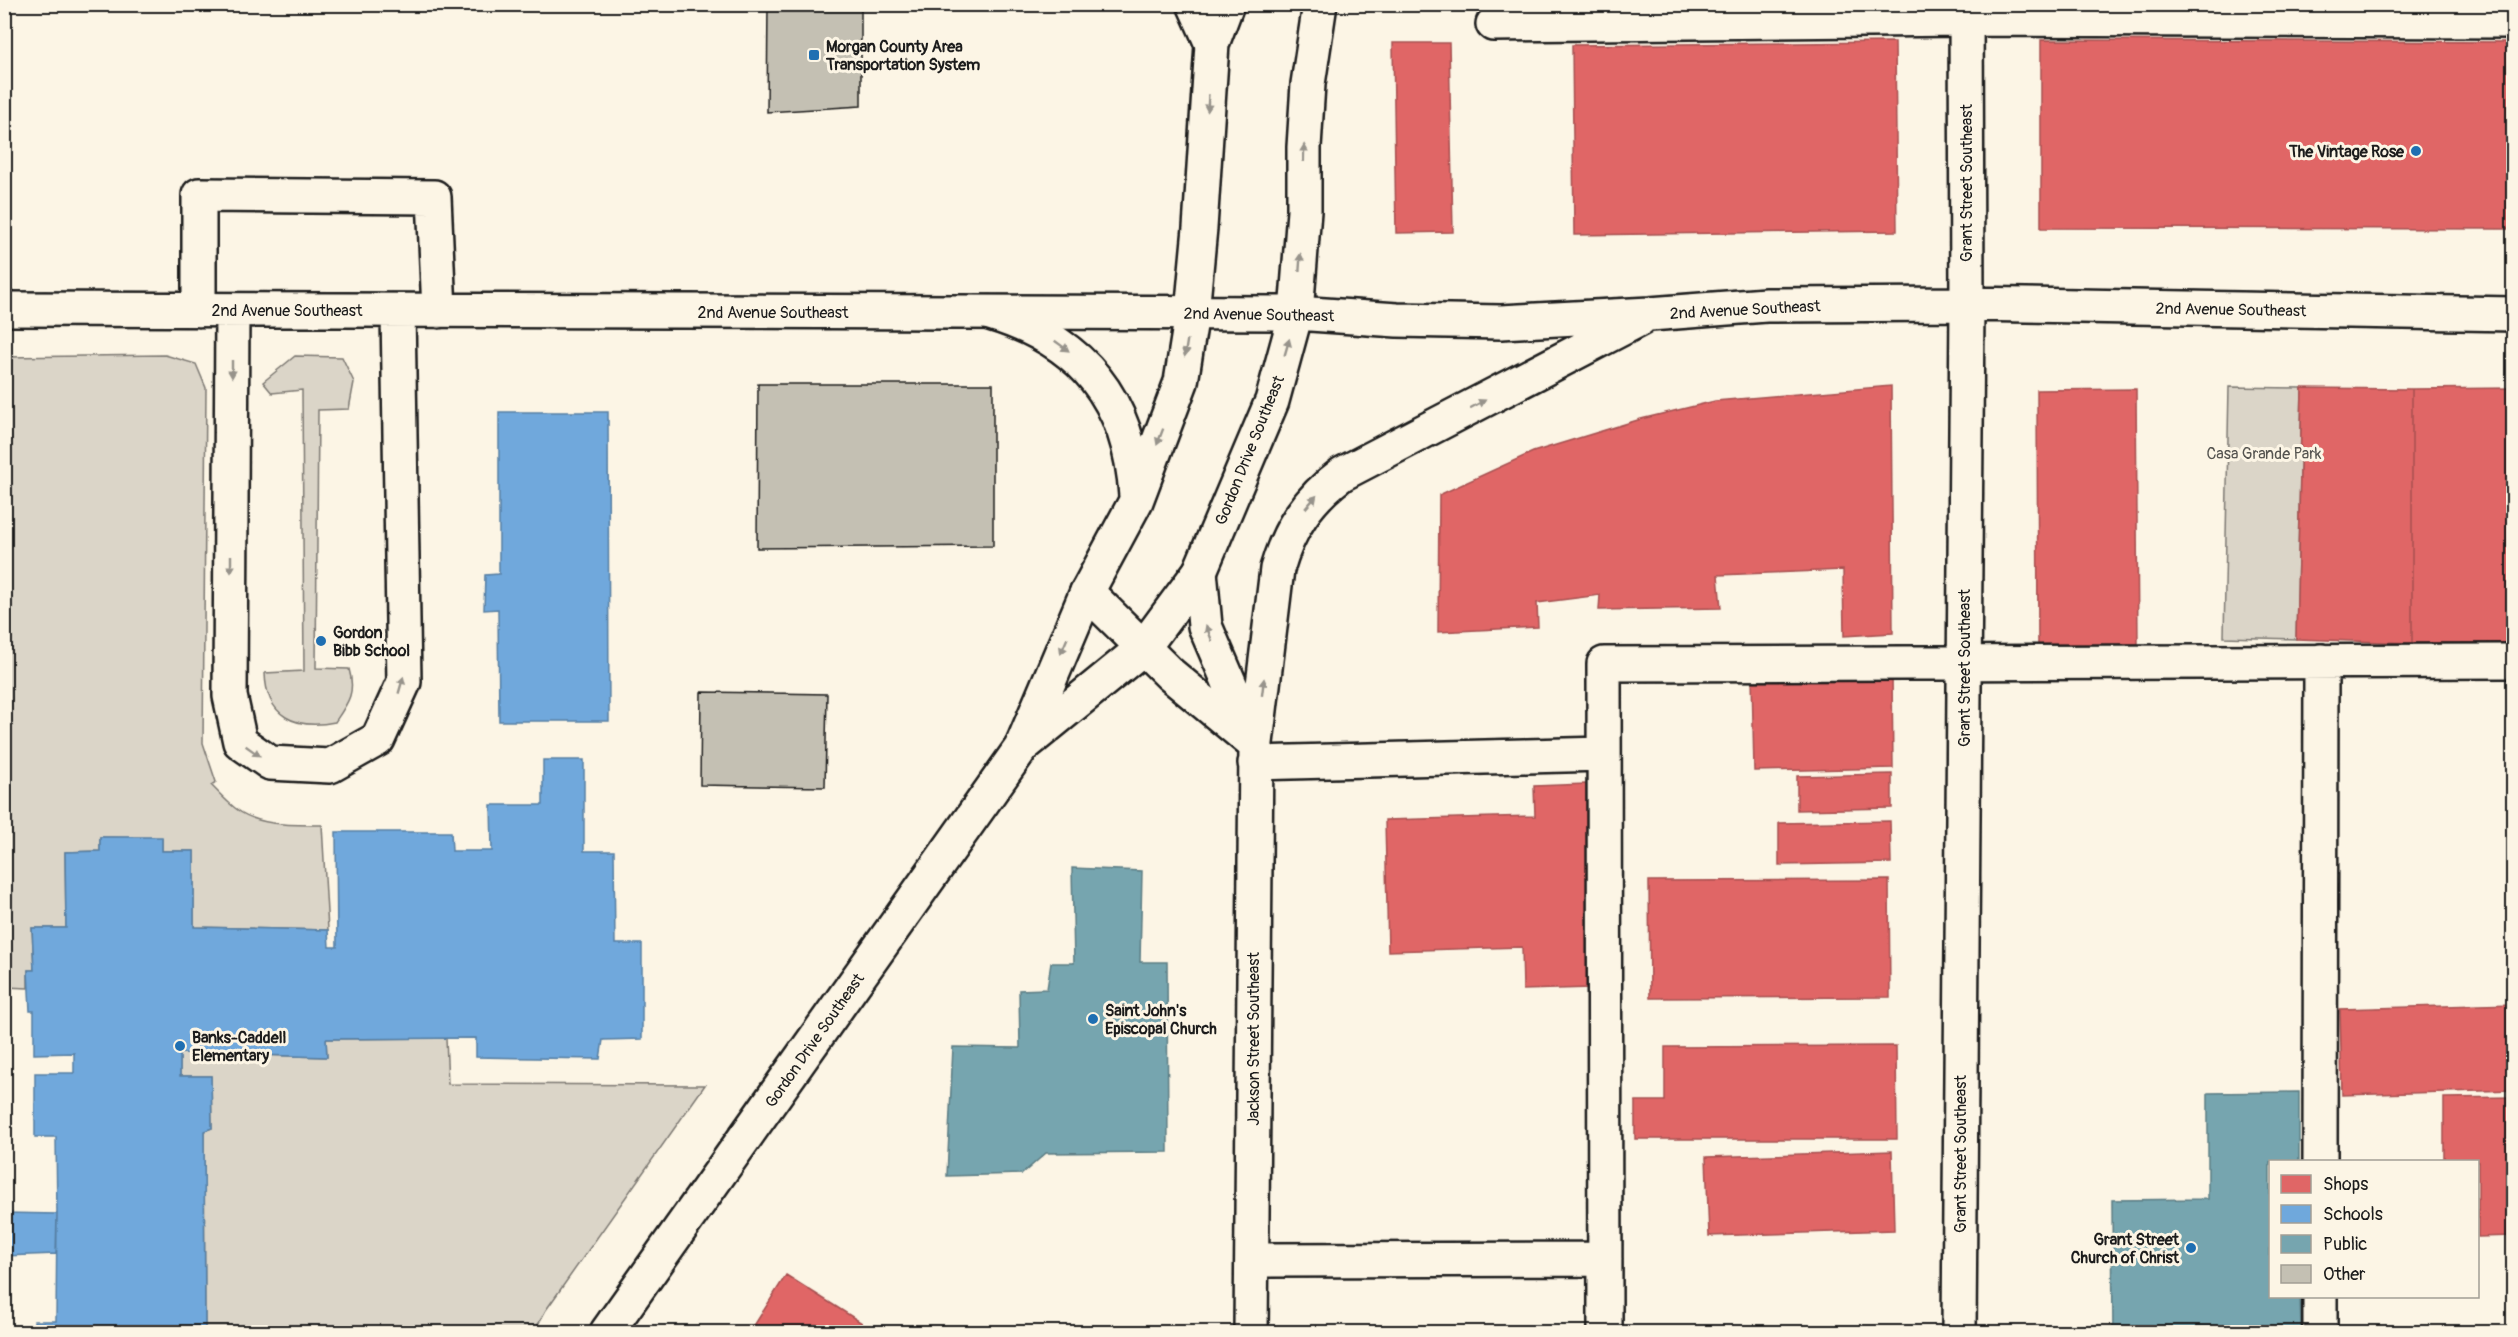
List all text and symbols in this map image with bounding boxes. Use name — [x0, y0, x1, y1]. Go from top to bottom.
place label: Morgan County Area Transportation System — [825, 37, 980, 75]
marker: Morgan County Area Transportation System — [807, 48, 821, 62]
one-way arrow — [1203, 93, 1213, 112]
street label: Grant Street Southeast — [1957, 104, 1977, 262]
place label: The Vintage Rose — [2288, 142, 2405, 162]
one-way arrow — [1299, 143, 1309, 162]
marker: The Vintage Rose — [2409, 144, 2423, 158]
one-way arrow — [1295, 253, 1305, 272]
street label: 2nd Avenue Southeast — [1669, 296, 1821, 324]
street label: 2nd Avenue Southeast — [2155, 299, 2307, 321]
street label: 2nd Avenue Southeast — [212, 301, 363, 321]
street label: 2nd Avenue Southeast — [698, 303, 849, 323]
street label: 2nd Avenue Southeast — [1183, 304, 1335, 326]
one-way arrow — [1283, 337, 1292, 355]
one-way arrow — [1182, 338, 1191, 357]
one-way arrow — [1054, 340, 1069, 352]
one-way arrow — [227, 359, 237, 378]
street label: Gordon Drive Southeast — [1211, 372, 1289, 528]
one-way arrow — [1469, 399, 1486, 409]
one-way arrow — [1155, 428, 1164, 446]
park label: Casa Grande Park — [2206, 444, 2322, 464]
one-way arrow — [1304, 495, 1317, 510]
one-way arrow — [226, 554, 236, 573]
street label: Grant Street Southeast — [1955, 589, 1975, 747]
place label: Gordon Bibb School — [333, 623, 410, 661]
one-way arrow — [1204, 624, 1213, 642]
marker: Gordon Bibb School — [314, 634, 328, 648]
one-way arrow — [1059, 637, 1069, 655]
one-way arrow — [396, 676, 406, 694]
one-way arrow — [1258, 677, 1268, 696]
one-way arrow — [244, 745, 260, 757]
street label: Jackson Street Southeast — [1244, 952, 1264, 1126]
street label: Gordon Drive Southeast — [761, 969, 869, 1112]
place label: Saint John's Episcopal Church — [1105, 1001, 1217, 1039]
marker: Saint John's Episcopal Church — [1086, 1012, 1100, 1026]
place label: Banks-Caddell Elementary — [192, 1028, 287, 1066]
marker: Banks-Caddell Elementary — [173, 1039, 187, 1053]
street label: Grant Street Southeast — [1951, 1075, 1971, 1233]
legend — [2269, 1160, 2479, 1298]
text: Shops — [2323, 1173, 2368, 1196]
text: Schools — [2323, 1203, 2383, 1226]
place label: Grant Street Church of Christ — [2071, 1230, 2180, 1268]
text: Public — [2323, 1233, 2367, 1256]
marker: Grant Street Church of Christ — [2184, 1241, 2198, 1255]
text: Other — [2323, 1263, 2366, 1286]

